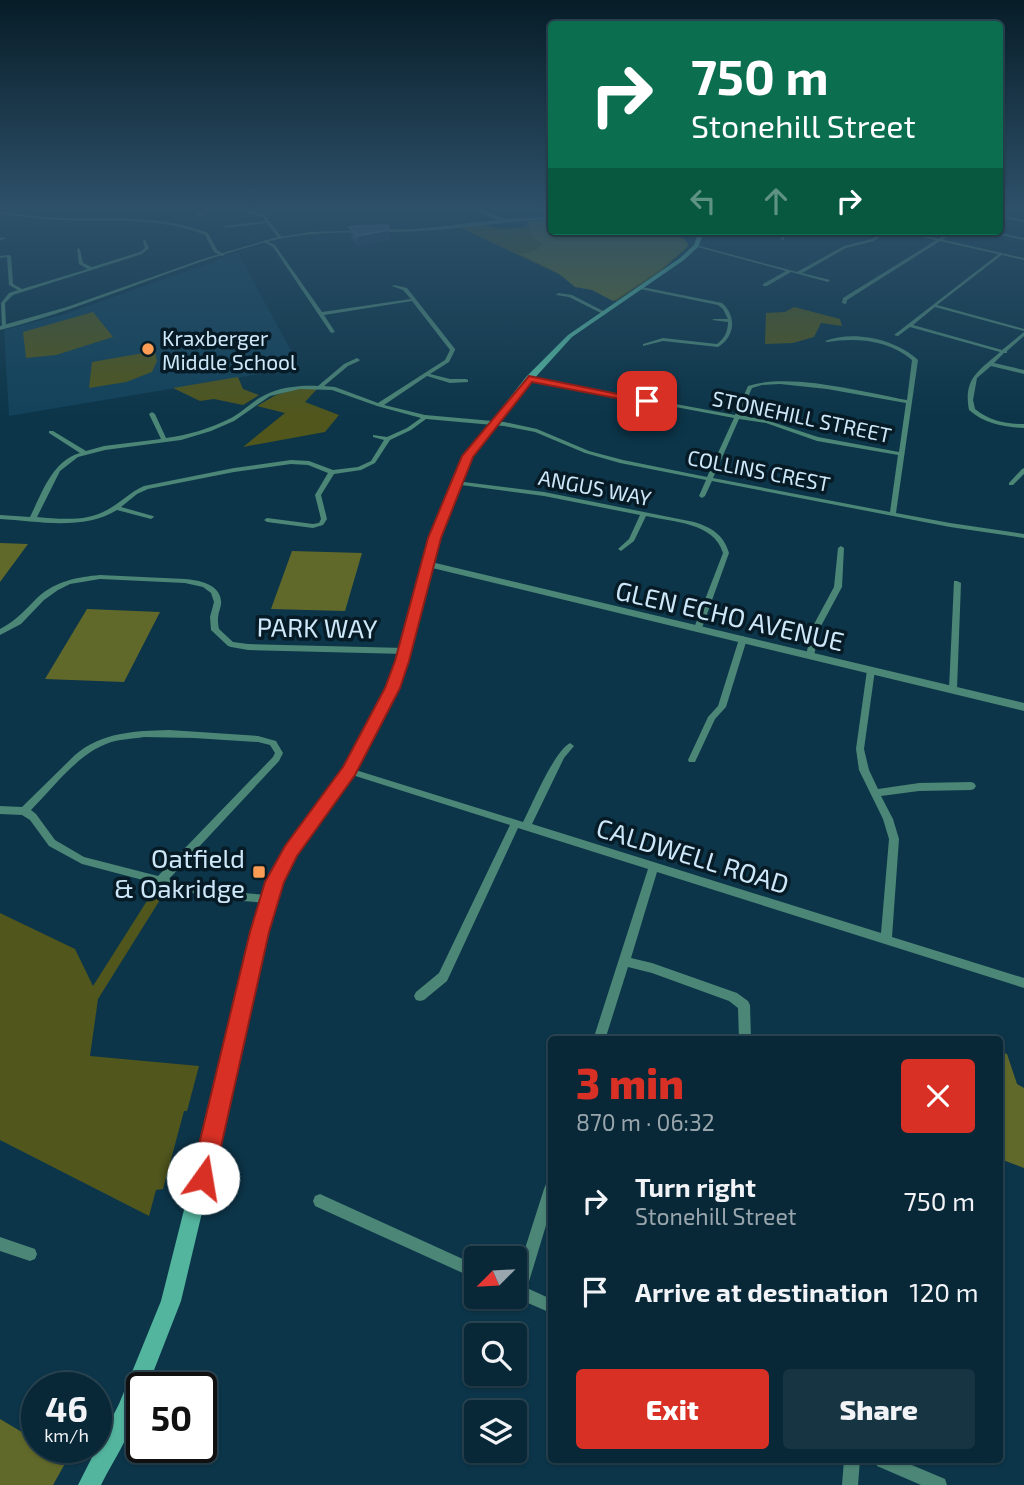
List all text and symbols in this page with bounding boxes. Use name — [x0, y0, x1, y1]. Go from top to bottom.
text: 750 m — [691, 46, 829, 105]
icon: right — [576, 49, 667, 140]
text: Stonehill Street — [691, 106, 916, 144]
icon: left — [684, 182, 722, 220]
icon: ahead — [757, 182, 795, 220]
icon: right — [830, 182, 868, 220]
place label: Kraxberger Middle School — [162, 325, 297, 374]
marker: Kraxberger Middle School — [140, 341, 156, 357]
pin — [617, 371, 677, 431]
icon: arrive — [628, 382, 666, 420]
street label: STONEHILL STREET — [710, 385, 894, 447]
street label: COLLINS CREST — [686, 444, 832, 496]
street label: ANGUS WAY — [536, 464, 654, 510]
street label: GLEN ECHO AVENUE — [613, 574, 847, 656]
street label: PARK WAY — [256, 610, 378, 644]
street label: CALDWELL ROAD — [593, 811, 793, 899]
place label: Oatfield & Oakridge — [114, 842, 245, 903]
marker: Oatfield & Oakridge — [251, 864, 267, 880]
text: 3 min — [576, 1057, 684, 1107]
button: close — [901, 1059, 975, 1133]
text: 870 m · 06:32 — [576, 1108, 715, 1136]
position arrow — [166, 1141, 240, 1215]
text: Turn right — [635, 1171, 756, 1202]
icon: right — [576, 1182, 614, 1220]
text: 750 m — [903, 1185, 975, 1216]
text: Stonehill Street — [635, 1202, 797, 1230]
north arrow — [464, 1246, 527, 1309]
map controls — [464, 1246, 527, 1463]
icon: arrive — [576, 1273, 614, 1311]
text: Arrive at destination — [635, 1276, 888, 1307]
text: 120 m — [909, 1276, 979, 1307]
button: search — [464, 1323, 527, 1386]
button: Exit — [576, 1369, 769, 1449]
button: Share — [783, 1369, 975, 1449]
speed limit sign: 50 — [126, 1372, 217, 1463]
text: 46 — [45, 1387, 88, 1429]
button: layers — [464, 1400, 527, 1463]
text: km/h — [44, 1424, 89, 1446]

